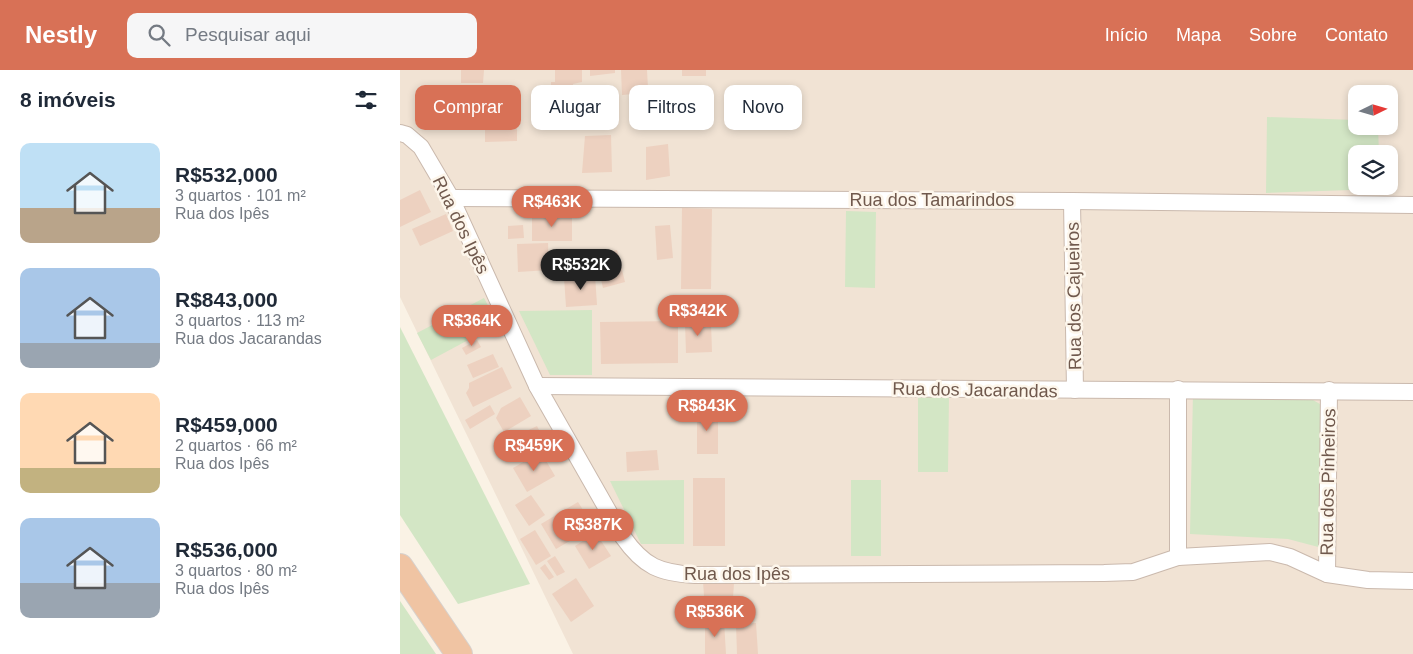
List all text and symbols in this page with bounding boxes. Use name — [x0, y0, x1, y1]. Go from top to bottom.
search box — [127, 13, 477, 58]
text: Nestly — [25, 21, 97, 48]
icon: search — [145, 21, 173, 49]
text: Pesquisar aqui — [185, 24, 311, 45]
text: Início — [1105, 25, 1148, 45]
text: Mapa — [1176, 25, 1221, 45]
text: Sobre — [1249, 25, 1297, 45]
text: Contato — [1325, 25, 1388, 45]
chip: Comprar — [415, 85, 521, 130]
chip: Alugar — [531, 85, 619, 130]
chip: Filtros — [629, 85, 714, 130]
chip: Novo — [724, 85, 802, 130]
north arrow — [1348, 85, 1398, 135]
map controls — [1348, 85, 1398, 195]
icon: filters — [352, 86, 380, 114]
text: 8 imóveis — [20, 88, 116, 111]
button: layers — [1348, 145, 1398, 195]
icon: home — [60, 163, 120, 223]
text: R$532,000 — [175, 163, 278, 186]
street label: Rua dos Ipês — [429, 173, 493, 277]
pin: R$463K — [511, 186, 593, 228]
text: 3 quartos · 101 m² — [175, 187, 306, 204]
street label: Rua dos Tamarindos — [850, 190, 1014, 210]
text: R$463K — [523, 193, 581, 210]
text: Rua dos Ipês — [175, 205, 269, 222]
street label: Rua dos Cajueiros — [1063, 222, 1085, 370]
pin: R$532K — [540, 248, 622, 291]
text: R$532K — [552, 256, 610, 273]
icon: home — [60, 288, 120, 348]
text: R$843,000 — [175, 288, 278, 311]
pin: R$342K — [657, 294, 739, 337]
text: R$342K — [669, 302, 727, 319]
pin: R$364K — [431, 304, 513, 347]
text: 3 quartos · 113 m² — [175, 312, 305, 329]
text: R$364K — [443, 312, 501, 329]
text: Rua dos Jacarandas — [175, 330, 322, 347]
street label: Rua dos Jacarandas — [892, 379, 1058, 401]
pin: R$843K — [666, 390, 748, 432]
text: R$843K — [678, 397, 736, 414]
street label: Rua dos Pinheiros — [1317, 408, 1339, 556]
icon: home — [60, 413, 120, 473]
text: R$459,000 — [175, 413, 278, 436]
pin: R$459K — [493, 430, 575, 472]
text: 2 quartos · 66 m² — [175, 437, 297, 454]
text: R$459K — [505, 437, 563, 454]
text: Rua dos Ipês — [175, 455, 269, 472]
pin: R$387K — [552, 508, 634, 551]
text: R$387K — [564, 516, 622, 533]
icon: home — [60, 538, 120, 598]
text: R$536,000 — [175, 538, 278, 561]
text: 3 quartos · 80 m² — [175, 562, 297, 579]
street label: Rua dos Ipês — [684, 564, 790, 584]
text: Rua dos Ipês — [175, 580, 269, 597]
pin: R$536K — [674, 596, 756, 638]
text: R$536K — [686, 603, 744, 620]

